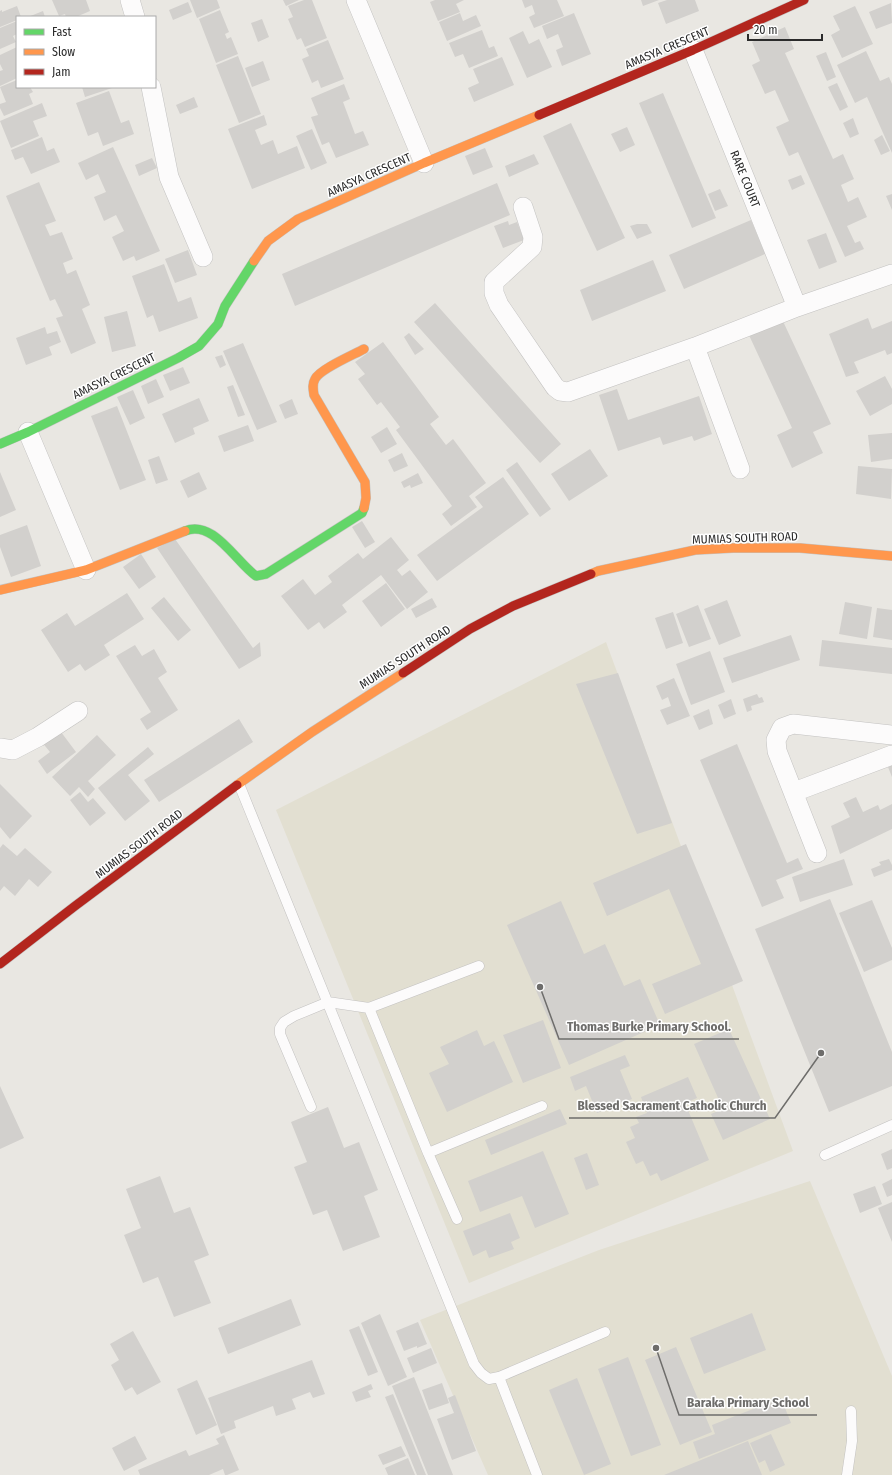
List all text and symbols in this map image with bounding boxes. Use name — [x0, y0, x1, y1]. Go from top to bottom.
legend — [16, 16, 156, 88]
scale bar — [748, 16, 822, 42]
text: 20 m — [754, 23, 778, 37]
street label: AMASYA CRESCENT — [623, 24, 712, 72]
text: Fast — [52, 25, 71, 39]
text: Slow — [52, 45, 75, 59]
text: Jam — [52, 65, 70, 79]
street label: RARE COURT — [727, 148, 763, 210]
street label: AMASYA CRESCENT — [325, 150, 413, 200]
street label: AMASYA CRESCENT — [70, 350, 158, 402]
street label: MUMIAS SOUTH ROAD — [692, 529, 798, 547]
street label: MUMIAS SOUTH ROAD — [357, 622, 453, 692]
street label: MUMIAS SOUTH ROAD — [93, 807, 185, 881]
callout: Thomas Burke Primary School. — [559, 1014, 739, 1039]
text: Thomas Burke Primary School. — [567, 1019, 731, 1034]
callout: Blessed Sacrament Catholic Church — [569, 1093, 775, 1118]
text: Blessed Sacrament Catholic Church — [577, 1098, 767, 1113]
callout: Baraka Primary School — [679, 1390, 817, 1415]
text: Baraka Primary School — [687, 1395, 809, 1410]

